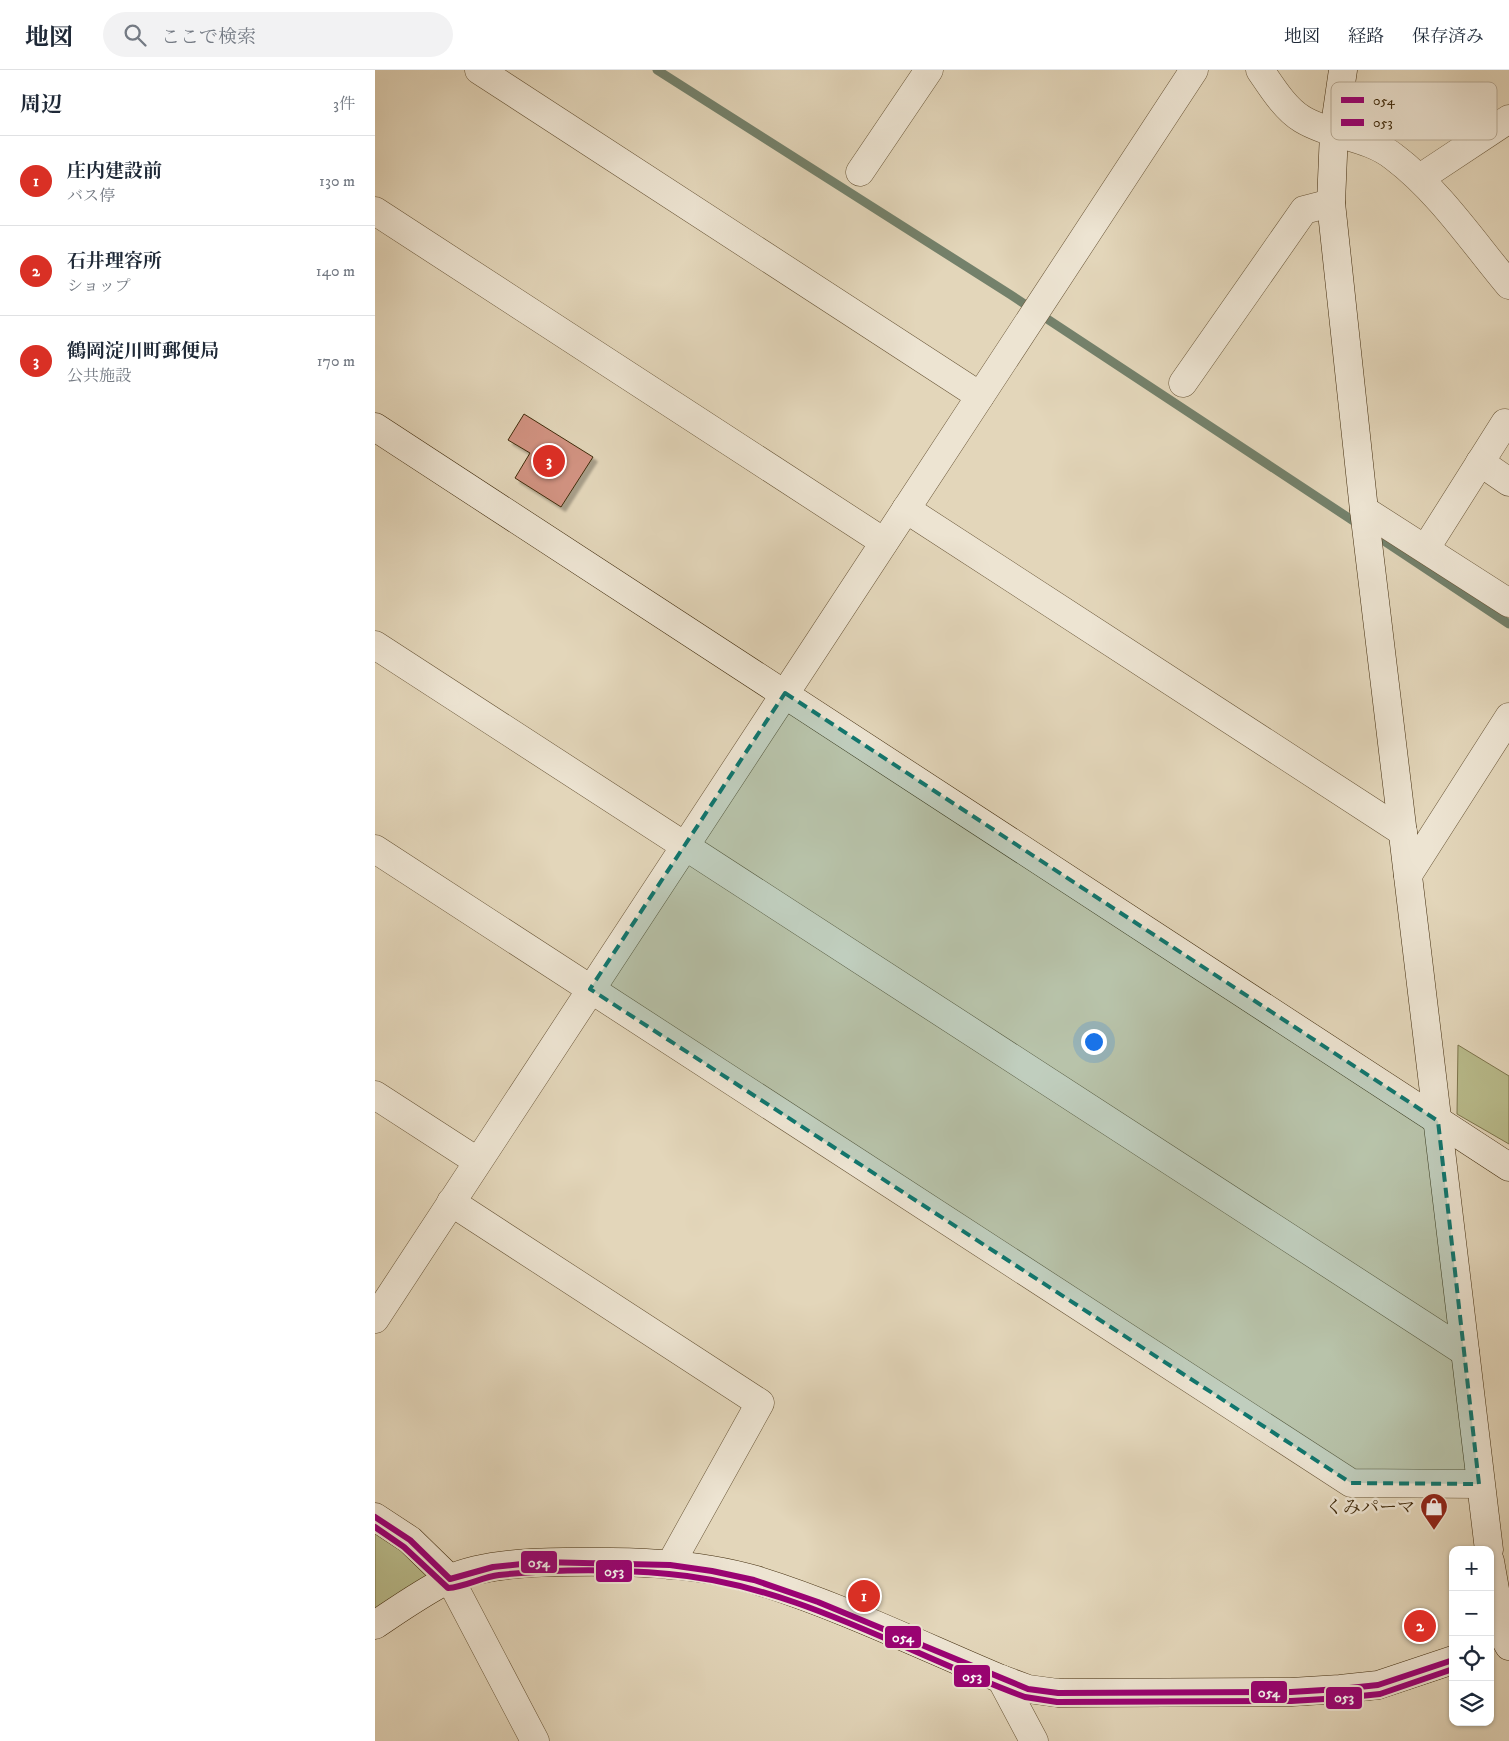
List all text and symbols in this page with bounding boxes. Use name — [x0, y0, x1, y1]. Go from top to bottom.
search box — [103, 12, 453, 57]
icon: search — [121, 21, 149, 49]
text: 地図 — [25, 23, 73, 53]
text: ここで検索 — [161, 26, 256, 49]
text: 地図 — [1284, 26, 1320, 48]
text: 経路 — [1348, 26, 1384, 48]
text: 保存済み — [1412, 26, 1484, 48]
legend — [1331, 82, 1497, 140]
text: 周辺 — [20, 92, 62, 118]
text: 054 — [1373, 92, 1396, 110]
text: 3件 — [333, 94, 355, 114]
text: 053 — [1373, 114, 1393, 132]
text: 庄内建設前 — [67, 160, 162, 183]
text: 1 — [33, 171, 39, 191]
text: 130 m — [319, 171, 355, 191]
text: バス停 — [67, 186, 115, 206]
text: 石井理容所 — [67, 250, 162, 273]
text: 2 — [32, 261, 40, 281]
text: 140 m — [316, 261, 355, 281]
text: ショップ — [67, 276, 131, 296]
text: 鶴岡淀川町郵便局 — [67, 340, 219, 363]
text: 3 — [33, 351, 39, 371]
text: 170 m — [317, 351, 355, 371]
text: 公共施設 — [67, 366, 131, 386]
pin: 3 — [533, 442, 565, 480]
your location — [1081, 1029, 1107, 1055]
shop icon: くみパーマ — [1419, 1492, 1449, 1531]
place label: くみパーマ — [1325, 1497, 1415, 1519]
map controls — [1449, 1546, 1494, 1726]
button: + — [1449, 1546, 1494, 1591]
line badge: 054 — [520, 1550, 558, 1574]
text: 054 — [528, 1554, 551, 1572]
line badge: 053 — [595, 1559, 633, 1583]
text: 053 — [604, 1563, 624, 1581]
pin: 1 — [848, 1577, 880, 1615]
button: − — [1449, 1591, 1494, 1636]
pin: 2 — [1404, 1607, 1436, 1645]
line badge: 054 — [884, 1625, 922, 1649]
text: 054 — [892, 1629, 915, 1647]
button: locate — [1449, 1636, 1494, 1681]
line badge: 053 — [953, 1664, 991, 1688]
text: 053 — [962, 1668, 982, 1686]
line badge: 054 — [1250, 1680, 1288, 1704]
button: layers — [1449, 1681, 1494, 1726]
text: 054 — [1258, 1684, 1281, 1702]
line badge: 053 — [1325, 1686, 1363, 1710]
text: 053 — [1334, 1689, 1354, 1707]

